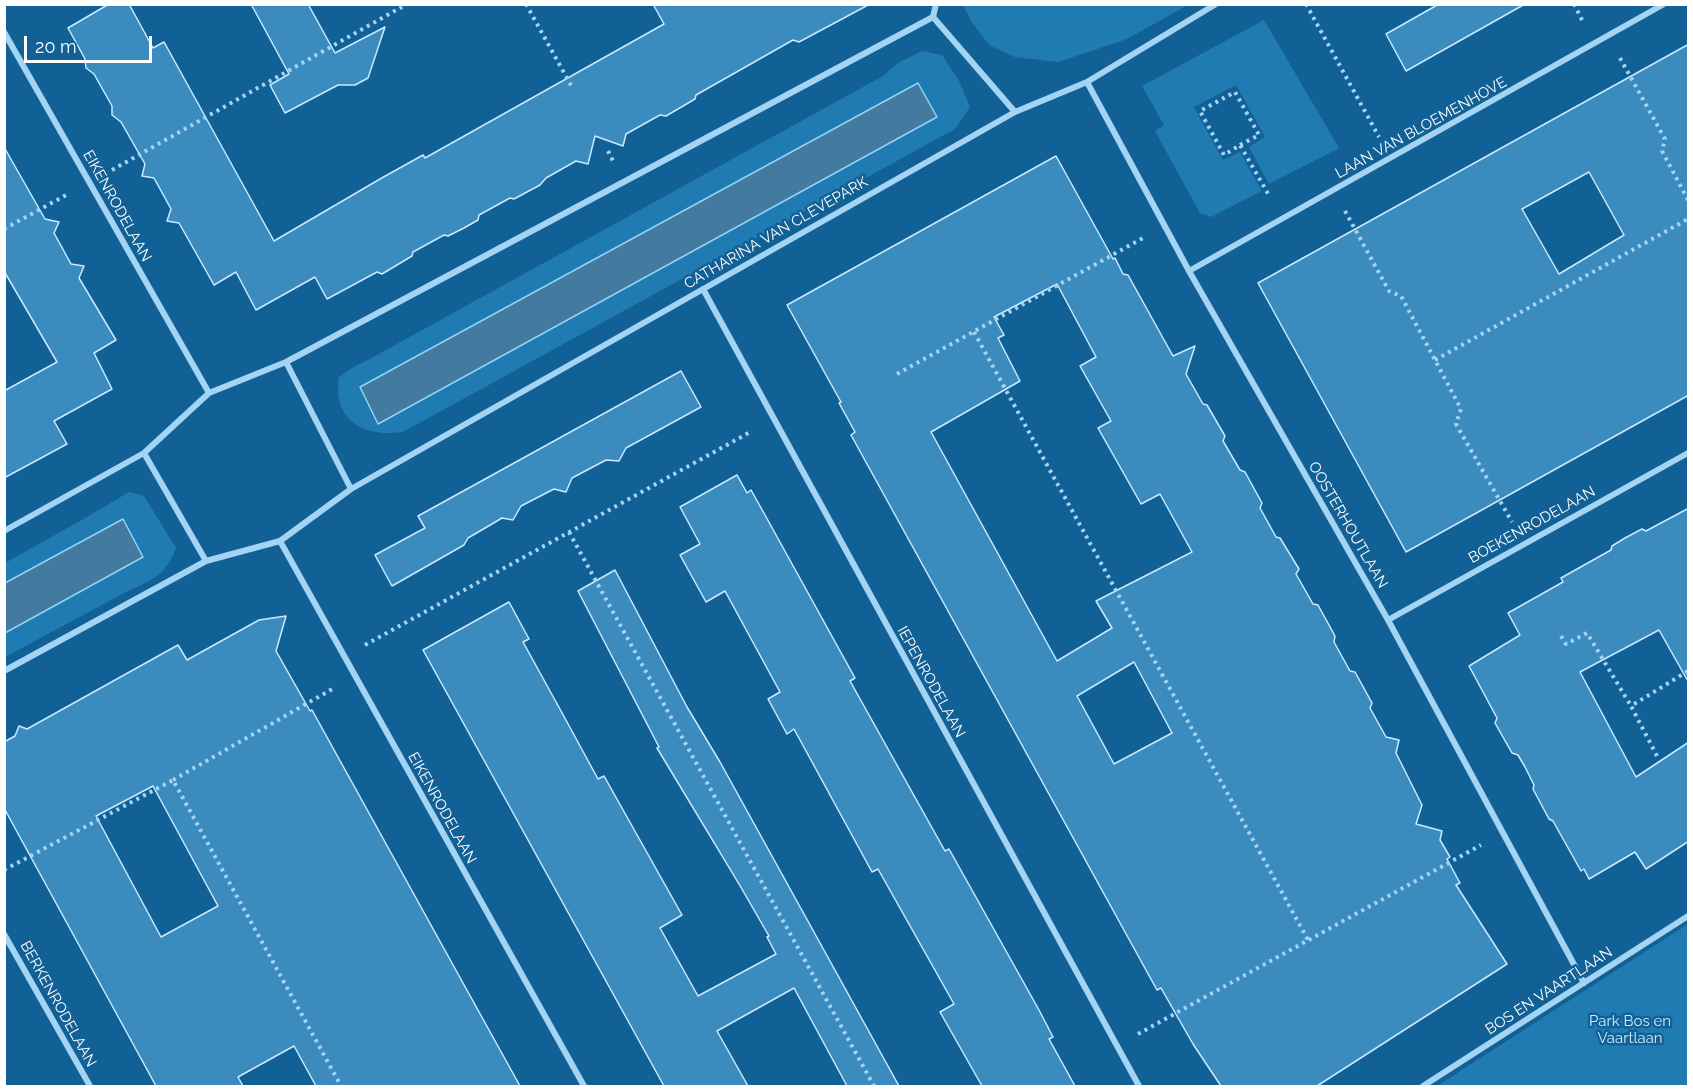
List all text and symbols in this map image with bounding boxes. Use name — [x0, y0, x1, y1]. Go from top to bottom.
scale bar — [27, 24, 154, 62]
text: 20 m — [35, 36, 77, 57]
street label: LAAN VAN BLOEMENHOVE — [1332, 73, 1510, 183]
street label: EIKENRODELAAN — [79, 147, 155, 265]
street label: CATHARINA VAN CLEVEPARK — [681, 173, 871, 293]
street label: OOSTERHOUTLAAN — [1304, 459, 1392, 591]
street label: BOEKENRODELAAN — [1465, 483, 1599, 567]
street label: IEPENRODELAAN — [893, 623, 969, 741]
street label: EIKENRODELAAN — [404, 749, 480, 867]
street label: BERKENRODELAAN — [16, 938, 100, 1070]
street label: BOS EN VAARTLAAN — [1482, 943, 1616, 1039]
park label: Park Bos en Vaartlaan — [1589, 1012, 1671, 1047]

